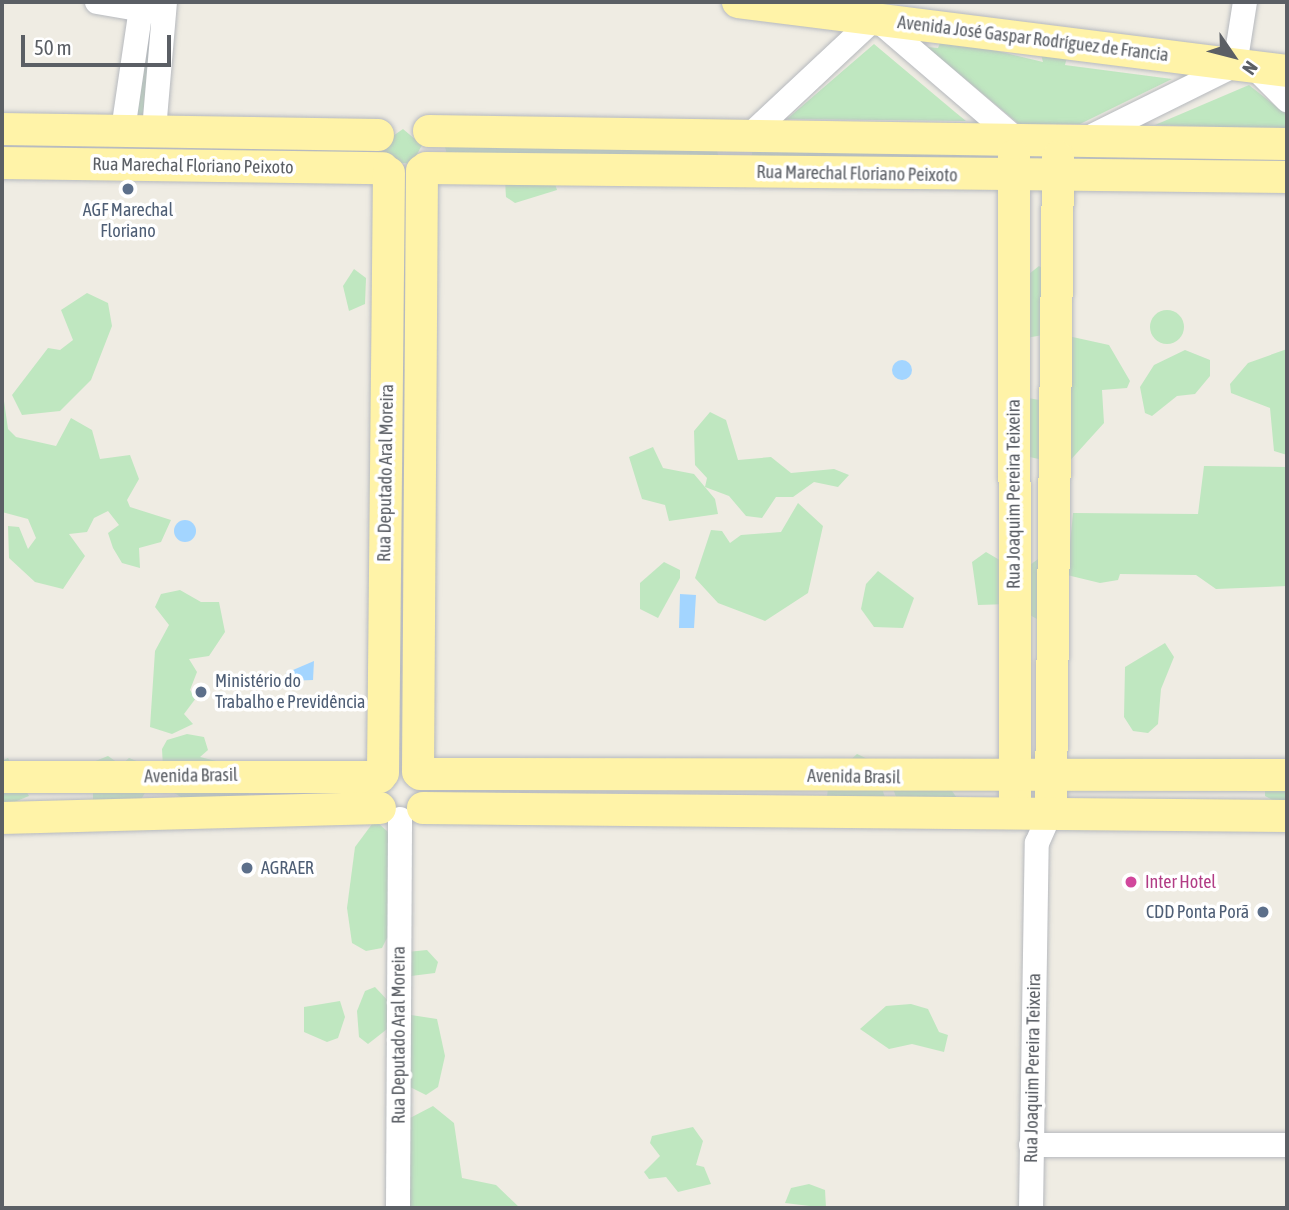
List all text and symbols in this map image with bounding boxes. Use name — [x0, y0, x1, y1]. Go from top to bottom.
street label: Avenida José Gaspar Rodríguez de Francia — [896, 12, 1170, 66]
scale bar — [24, 21, 175, 65]
north arrow — [1198, 21, 1268, 91]
text: 50 m — [34, 35, 72, 59]
text: N — [1238, 57, 1262, 79]
street label: Rua Marechal Floriano Peixoto — [92, 153, 294, 179]
street label: Rua Marechal Floriano Peixoto — [756, 161, 958, 187]
marker: AGF Marechal Floriano — [120, 181, 136, 197]
place label: AGF Marechal Floriano — [83, 200, 173, 242]
street label: Rua Deputado Aral Moreira — [374, 384, 398, 562]
street label: Rua Joaquim Pereira Teixeira — [1003, 399, 1025, 589]
place label: Ministério do Trabalho e Previdência — [215, 671, 365, 714]
marker: Ministério do Trabalho e Previdência — [193, 684, 209, 700]
street label: Avenida Brasil — [144, 764, 238, 788]
street label: Avenida Brasil — [807, 765, 901, 789]
place label: AGRAER — [261, 857, 314, 879]
marker: AGRAER — [239, 860, 255, 876]
place label: Inter Hotel — [1145, 871, 1216, 893]
marker: Inter Hotel — [1123, 874, 1139, 890]
place label: CDD Ponta Porã — [1146, 901, 1249, 923]
marker: CDD Ponta Porã — [1255, 904, 1271, 920]
street label: Rua Deputado Aral Moreira — [388, 946, 410, 1124]
street label: Rua Joaquim Pereira Teixeira — [1021, 973, 1045, 1163]

